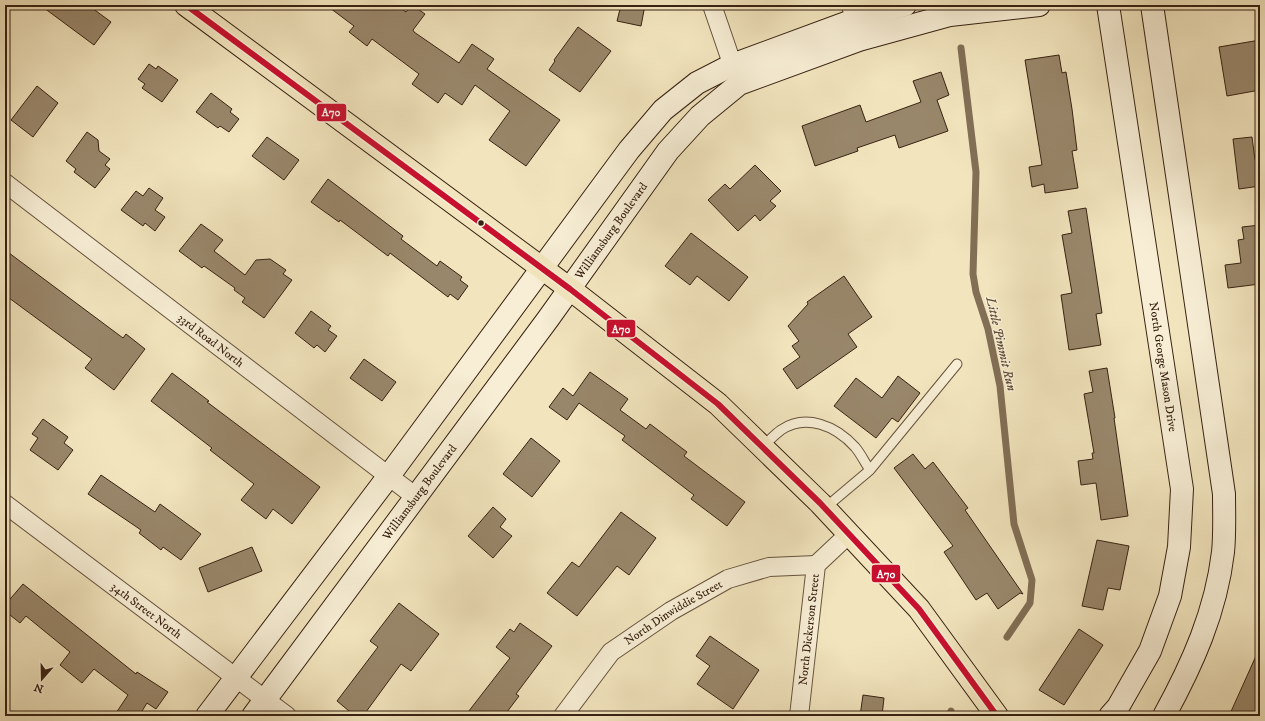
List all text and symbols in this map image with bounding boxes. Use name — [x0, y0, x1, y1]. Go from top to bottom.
line badge: A70 — [316, 103, 347, 122]
text: A70 — [321, 106, 340, 120]
street label: Williamsburg Boulevard — [571, 179, 651, 283]
unlabelled marker — [476, 218, 486, 228]
water label: Little Pimmit Run — [982, 294, 1020, 393]
street label: North George Mason Drive — [1146, 301, 1181, 433]
street label: 33rd Road North — [175, 310, 247, 371]
line badge: A70 — [606, 319, 636, 338]
text: A70 — [611, 323, 630, 337]
street label: Williamsburg Boulevard — [378, 441, 460, 544]
line badge: A70 — [871, 564, 901, 583]
text: A70 — [876, 568, 895, 582]
street label: North Dickerson Street — [795, 573, 822, 686]
street label: North Dinwiddie Street — [621, 576, 725, 648]
street label: 34th Street North — [108, 579, 186, 642]
north arrow — [22, 659, 62, 699]
text: N — [32, 679, 46, 696]

